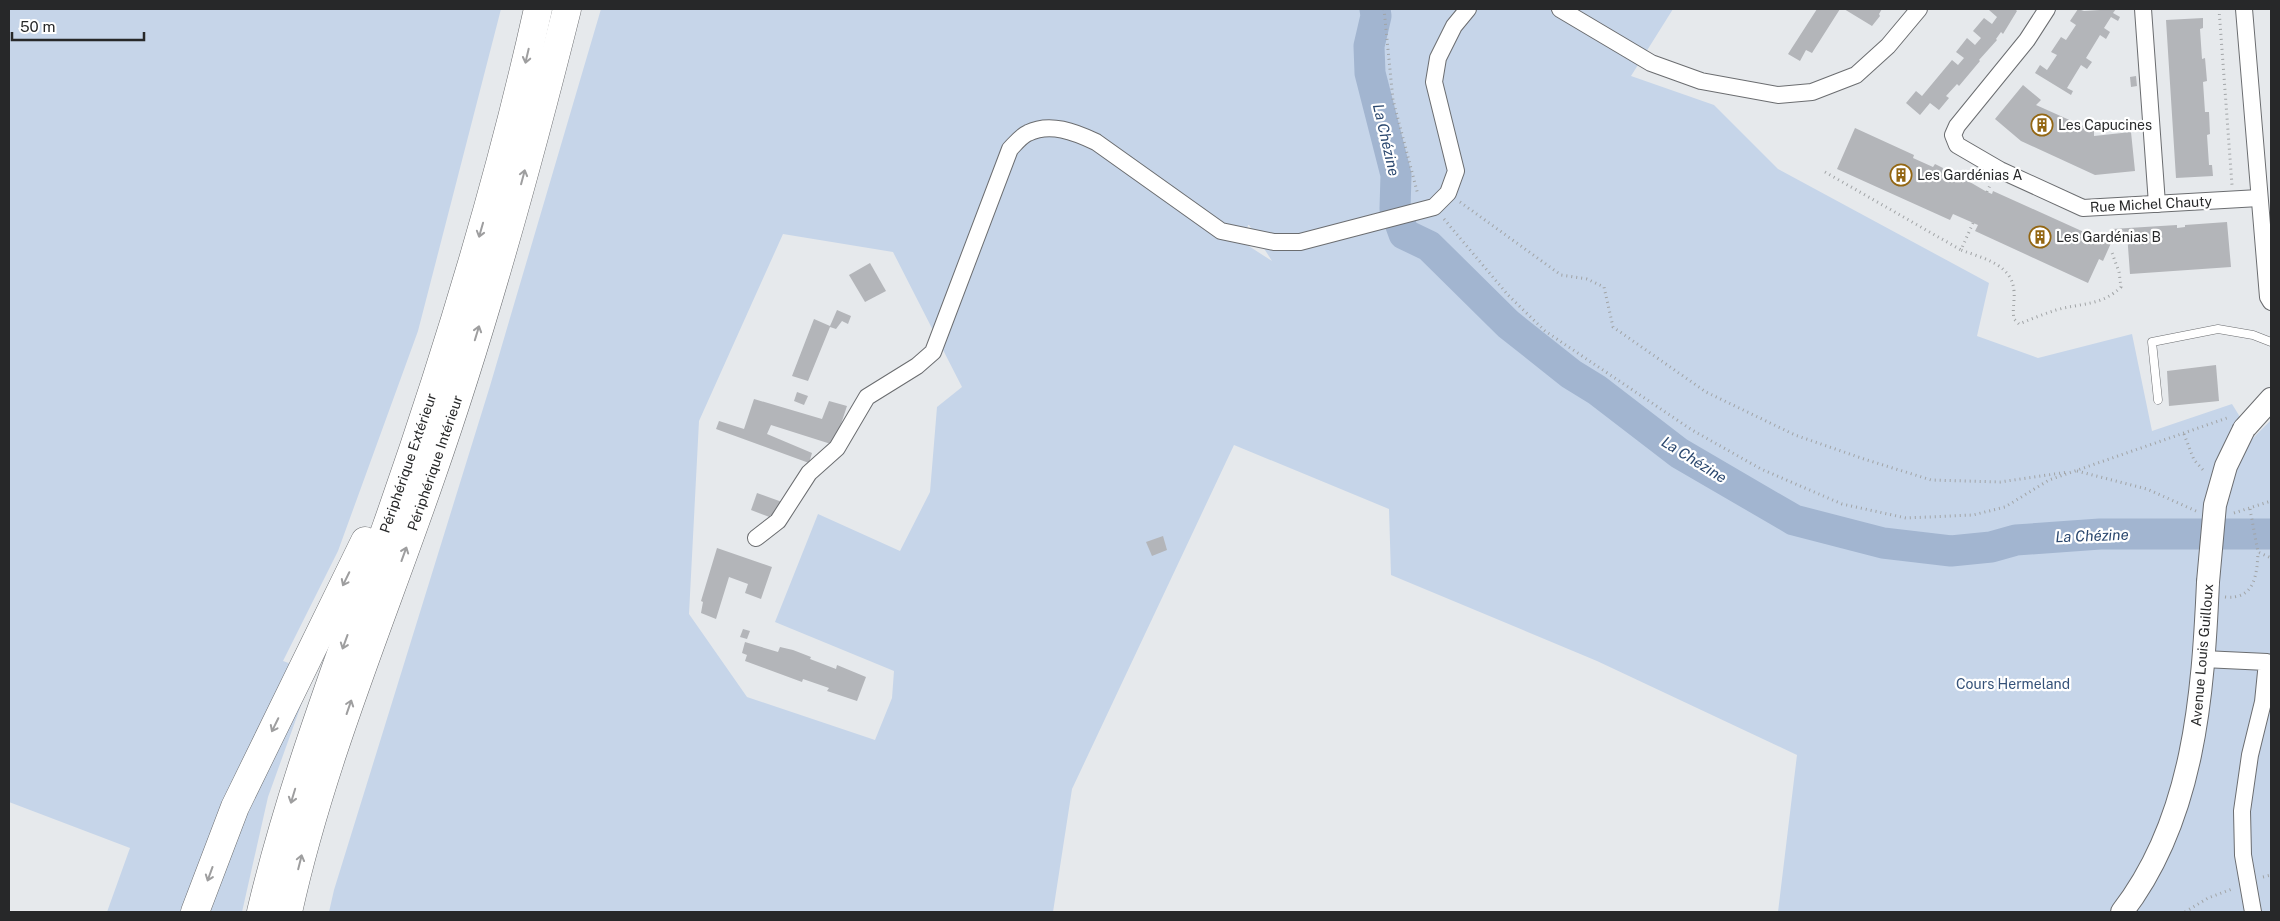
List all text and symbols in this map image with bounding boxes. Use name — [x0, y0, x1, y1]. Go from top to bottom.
scale bar — [12, 10, 145, 42]
text: 50 m — [20, 18, 55, 35]
one-way arrow — [522, 48, 531, 64]
water label: La Chézine — [1370, 102, 1403, 178]
building icon: Les Capucines — [2030, 113, 2054, 137]
place label: Les Capucines — [2058, 117, 2152, 133]
building icon: Les Gardénias A — [1889, 163, 1913, 187]
place label: Les Gardénias A — [1917, 167, 2022, 183]
one-way arrow — [518, 169, 528, 185]
street label: Rue Michel Chauty — [2090, 193, 2213, 215]
one-way arrow — [475, 222, 485, 238]
building icon: Les Gardénias B — [2028, 225, 2052, 249]
place label: Les Gardénias B — [2056, 229, 2161, 245]
one-way arrow — [473, 325, 483, 341]
street label: Périphérique Extérieur — [377, 391, 439, 535]
street label: Périphérique Intérieur — [404, 393, 466, 533]
water label: La Chézine — [1659, 433, 1730, 486]
water label: La Chézine — [2055, 526, 2129, 545]
one-way arrow — [400, 547, 409, 562]
one-way arrow — [341, 572, 351, 587]
street label: Avenue Louis Guilloux — [2188, 583, 2216, 727]
one-way arrow — [340, 634, 349, 649]
park label: Cours Hermeland — [1956, 676, 2070, 692]
one-way arrow — [345, 700, 354, 715]
one-way arrow — [269, 717, 279, 732]
one-way arrow — [288, 788, 298, 804]
one-way arrow — [296, 854, 305, 870]
one-way arrow — [205, 866, 214, 881]

